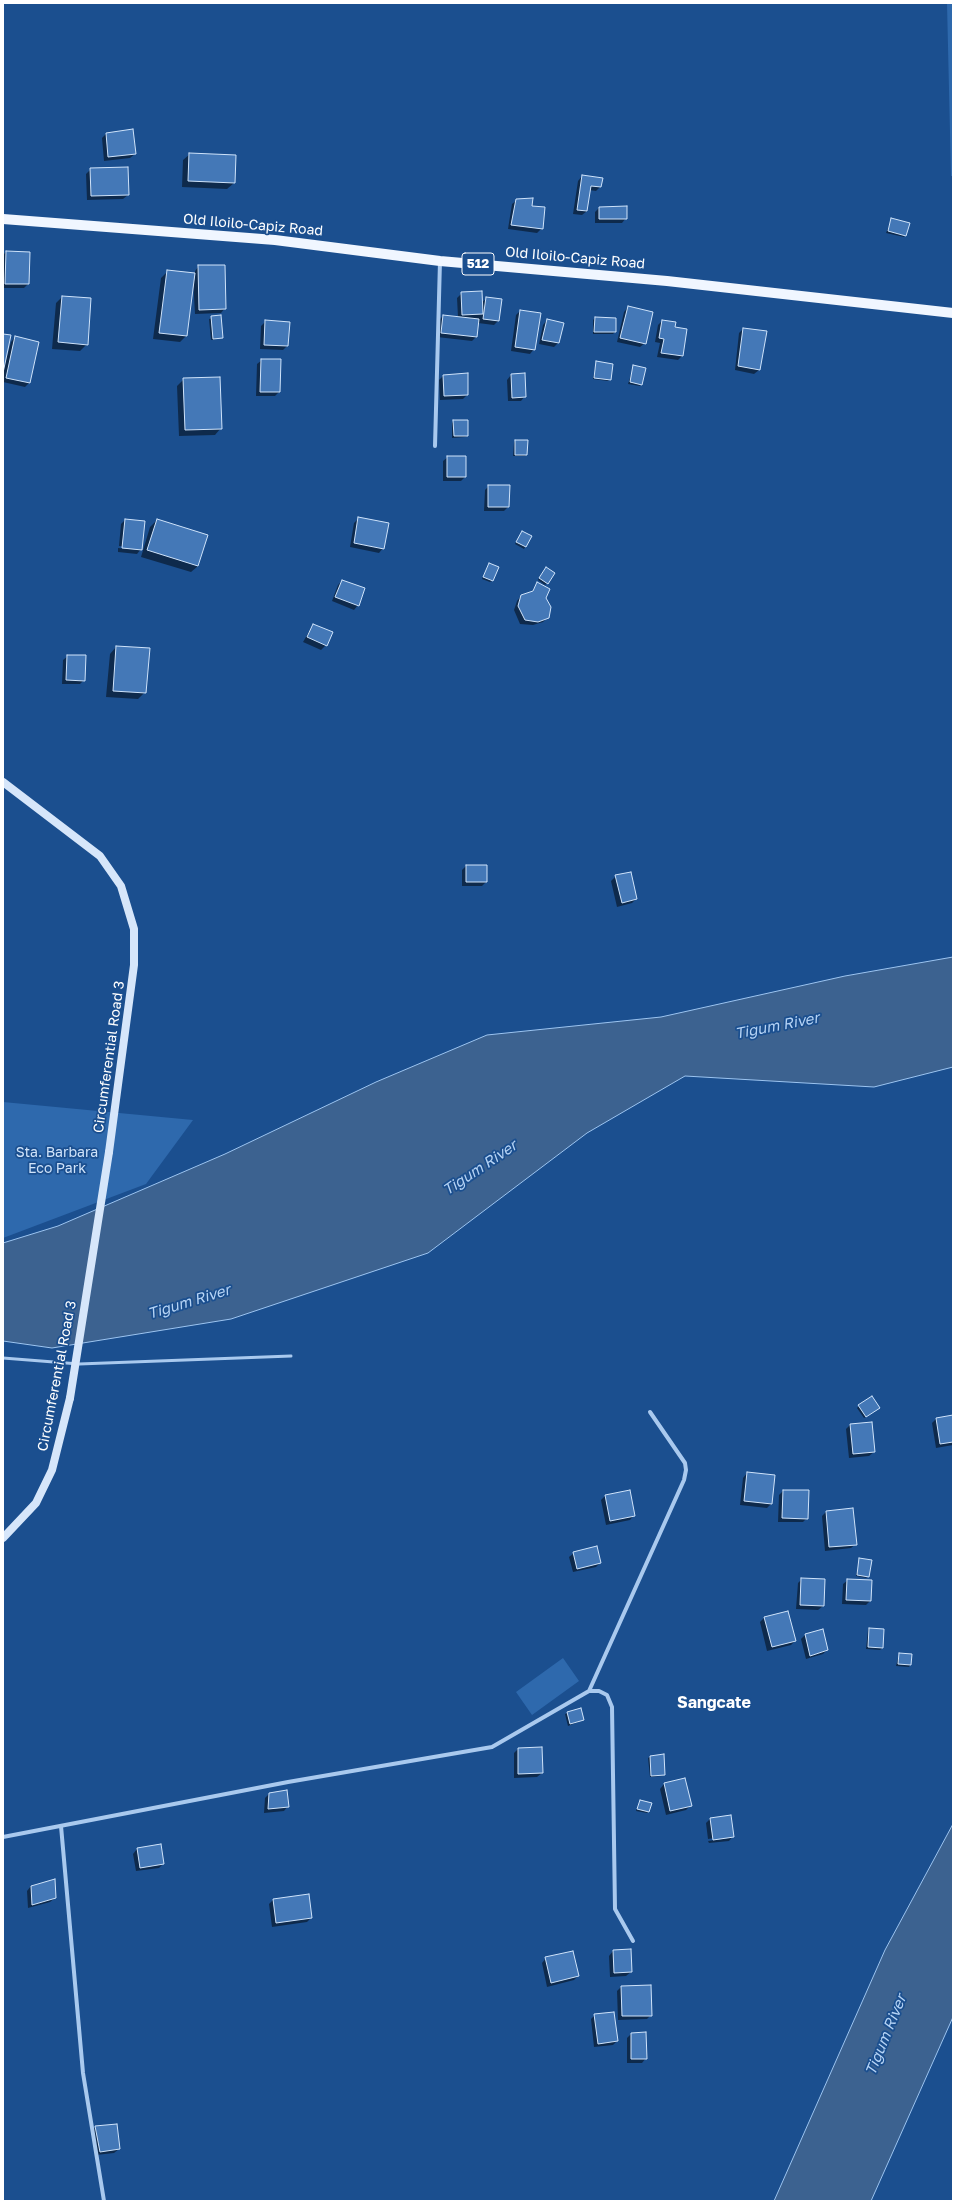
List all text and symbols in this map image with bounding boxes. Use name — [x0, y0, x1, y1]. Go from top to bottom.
street label: Old Iloilo-Capiz Road — [182, 211, 324, 239]
street label: Old Iloilo-Capiz Road — [504, 244, 646, 272]
road number: 512 — [462, 253, 494, 275]
street label: Circumferential Road 3 — [90, 980, 128, 1134]
water label: Tigum River — [733, 1009, 821, 1043]
water label: Tigum River — [440, 1137, 520, 1199]
park label: Sta. Barbara Eco Park — [16, 1145, 98, 1178]
water label: Tigum River — [145, 1281, 233, 1323]
street label: Circumferential Road 3 — [34, 1299, 80, 1453]
district label: Sangcate — [677, 1693, 751, 1713]
water label: Tigum River — [862, 1992, 910, 2078]

